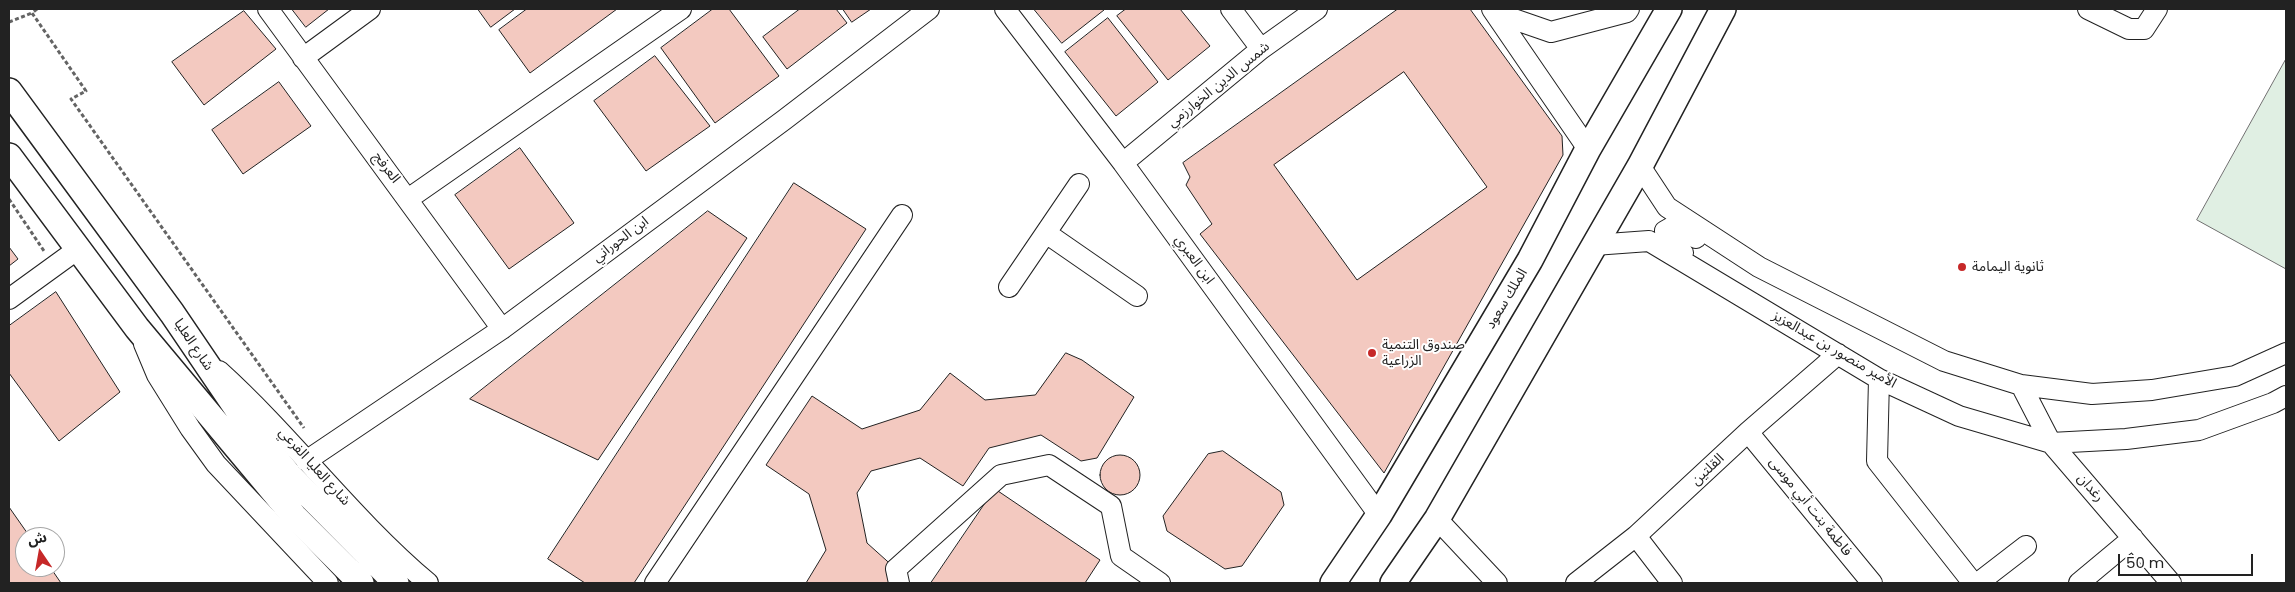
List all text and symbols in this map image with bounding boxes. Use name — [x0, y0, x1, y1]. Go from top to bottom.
street label: شمس الدين الخوارزمي — [1165, 39, 1273, 131]
street label: العرفج — [369, 149, 403, 187]
street label: ابن الحوراني — [590, 214, 652, 266]
street label: ابن العبري — [1171, 232, 1217, 288]
place label: ثانوية اليمامة — [1972, 259, 2044, 275]
marker: ثانوية اليمامة — [1956, 261, 1968, 273]
street label: الملك سعود — [1482, 266, 1532, 332]
street label: الأمير منصور بن عبدالعزيز — [1769, 308, 1899, 392]
street label: شارع العليا — [170, 316, 216, 374]
place label: صندوق التنمية الزراعية — [1382, 337, 1465, 370]
marker: صندوق التنمية الزراعية — [1366, 347, 1378, 359]
street label: شارع العليا الفرعي — [275, 425, 353, 509]
street label: القلتين — [1688, 451, 1728, 489]
street label: فاطمة بنت أبي موسى — [1765, 454, 1855, 560]
street label: رغدان — [2073, 470, 2107, 506]
north arrow — [15, 527, 65, 577]
text: ش — [26, 527, 49, 550]
scale bar — [2120, 544, 2255, 576]
text: 50 m — [2126, 552, 2164, 573]

